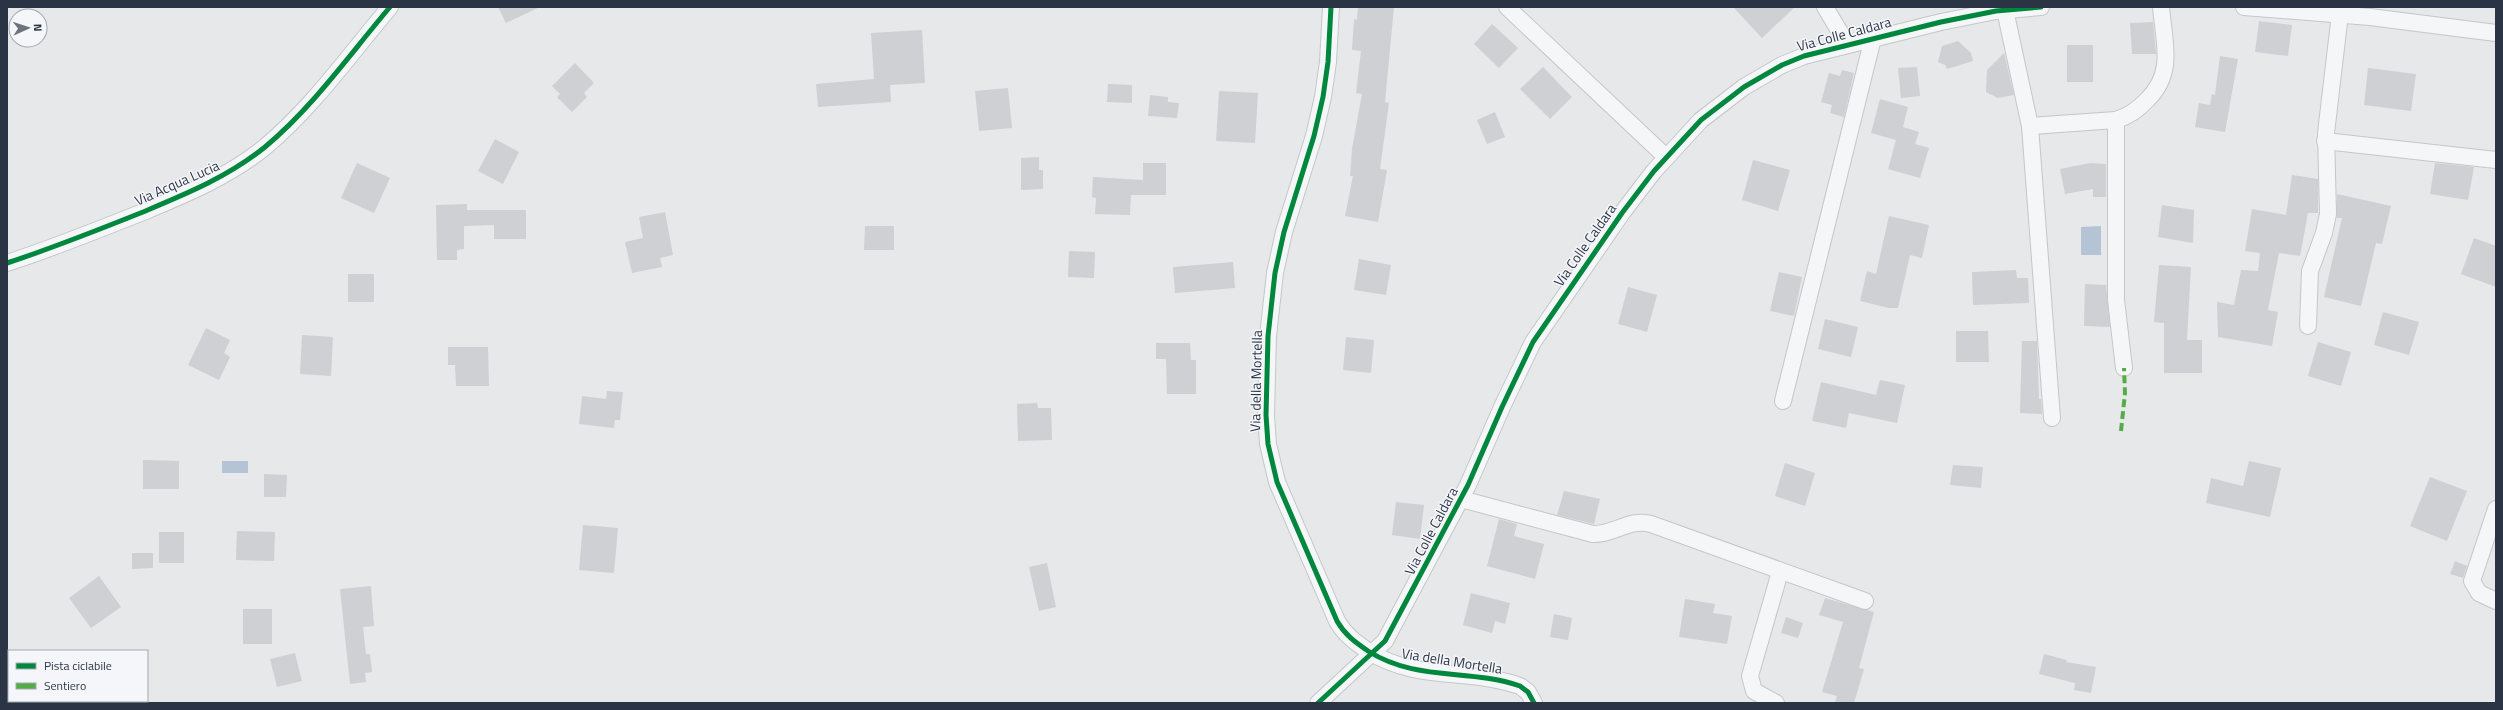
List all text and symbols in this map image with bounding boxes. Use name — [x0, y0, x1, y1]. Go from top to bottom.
north arrow — [8, 8, 48, 48]
street label: Via Colle Caldara — [1794, 11, 1893, 56]
text: N — [30, 23, 46, 32]
street label: Via Acqua Lucia — [131, 154, 223, 211]
street label: Via Colle Caldara — [1548, 199, 1621, 290]
street label: Via della Mortella — [1244, 330, 1267, 432]
street label: Via Colle Caldara — [1399, 483, 1463, 578]
street label: Via della Mortella — [1400, 642, 1504, 679]
legend — [8, 650, 148, 702]
text: Pista ciclabile — [44, 656, 112, 675]
text: Sentiero — [44, 676, 86, 695]

